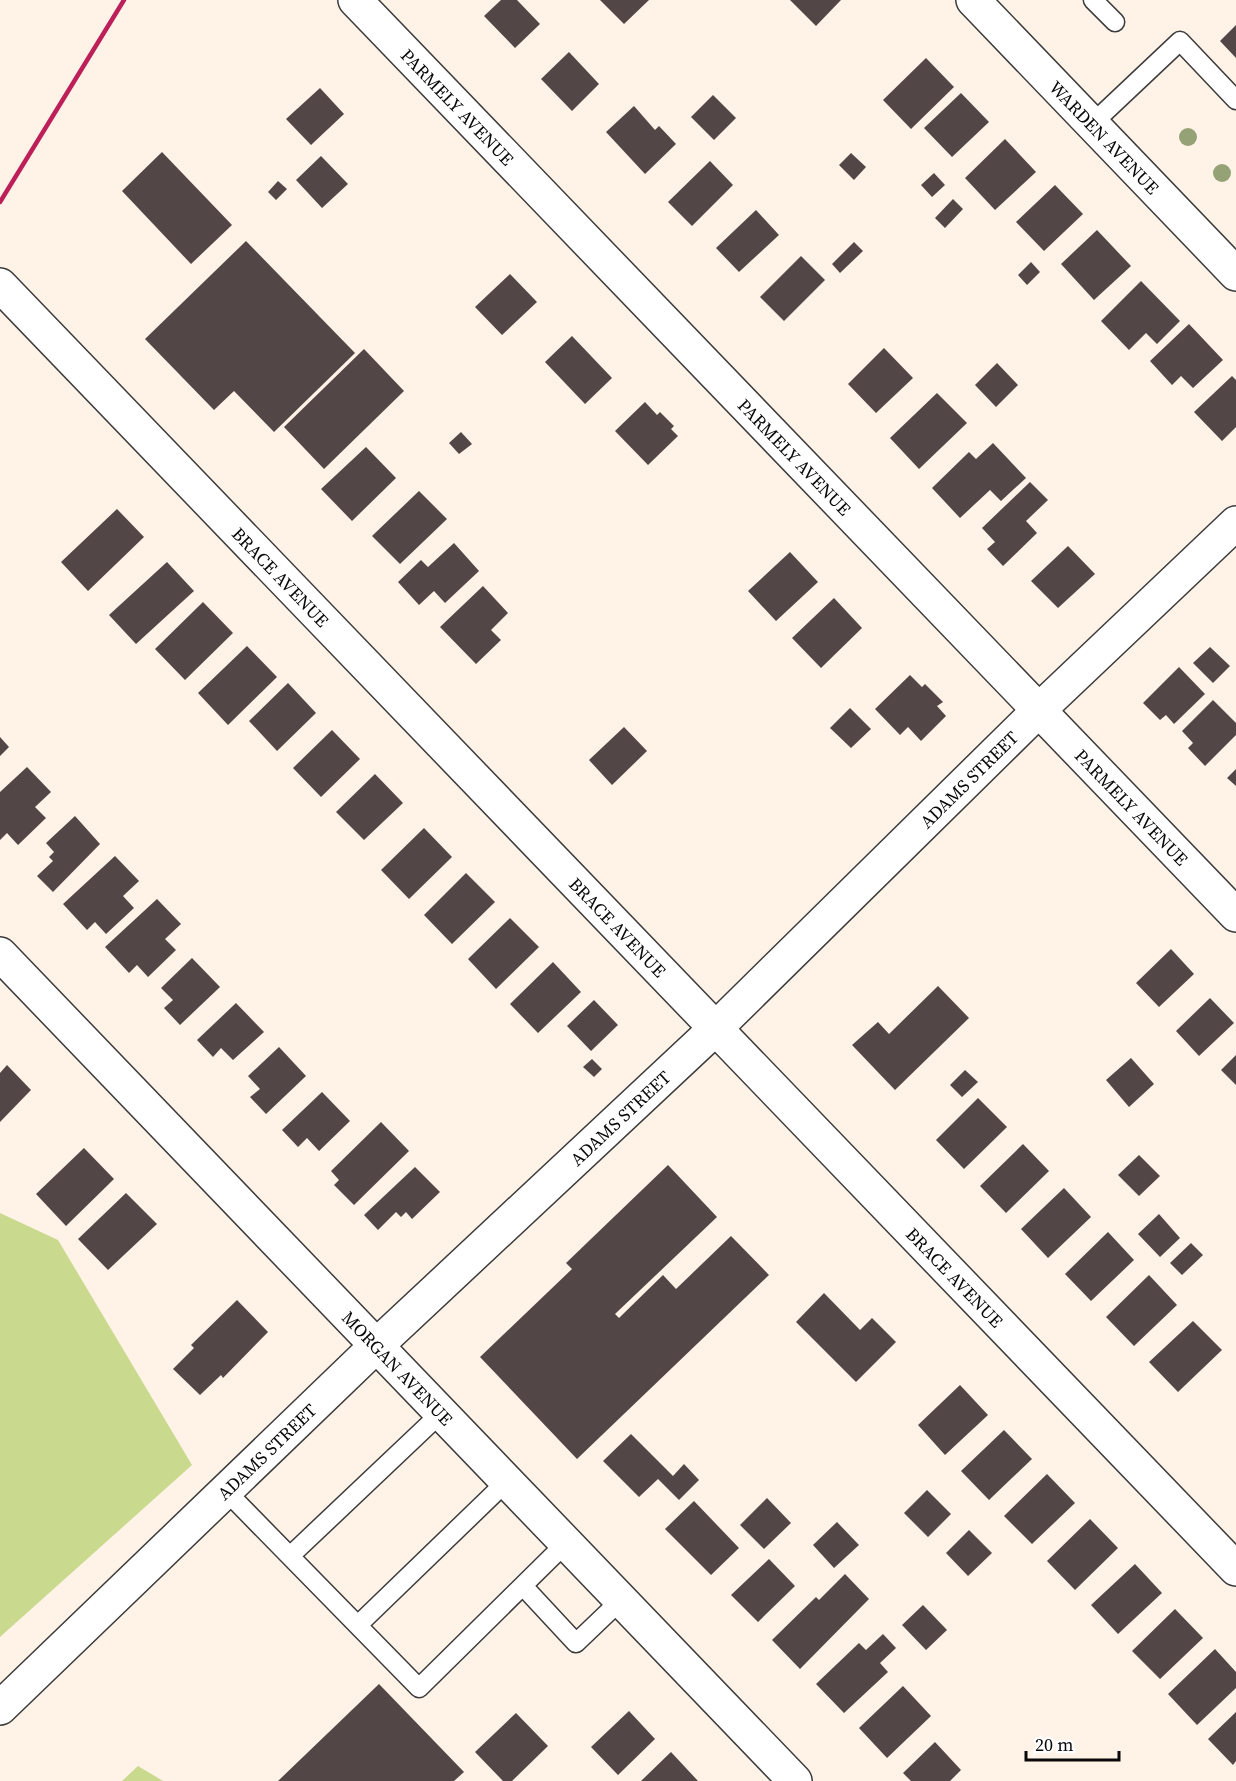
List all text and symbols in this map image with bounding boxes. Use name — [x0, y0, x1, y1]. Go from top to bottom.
street label: PARMELY AVENUE — [395, 43, 520, 171]
street label: WARDEN AVENUE — [1044, 75, 1165, 200]
street label: PARMELY AVENUE — [733, 393, 857, 521]
street label: BRACE AVENUE — [227, 521, 335, 632]
street label: ADAMS STREET — [914, 725, 1024, 833]
street label: PARMELY AVENUE — [1070, 743, 1194, 871]
street label: BRACE AVENUE — [564, 871, 672, 982]
street label: ADAMS STREET — [564, 1064, 676, 1171]
street label: BRACE AVENUE — [901, 1222, 1009, 1333]
street label: MORGAN AVENUE — [337, 1305, 459, 1431]
street label: ADAMS STREET — [211, 1397, 322, 1505]
scale bar — [1026, 1724, 1119, 1762]
text: 20 m — [1035, 1732, 1073, 1757]

